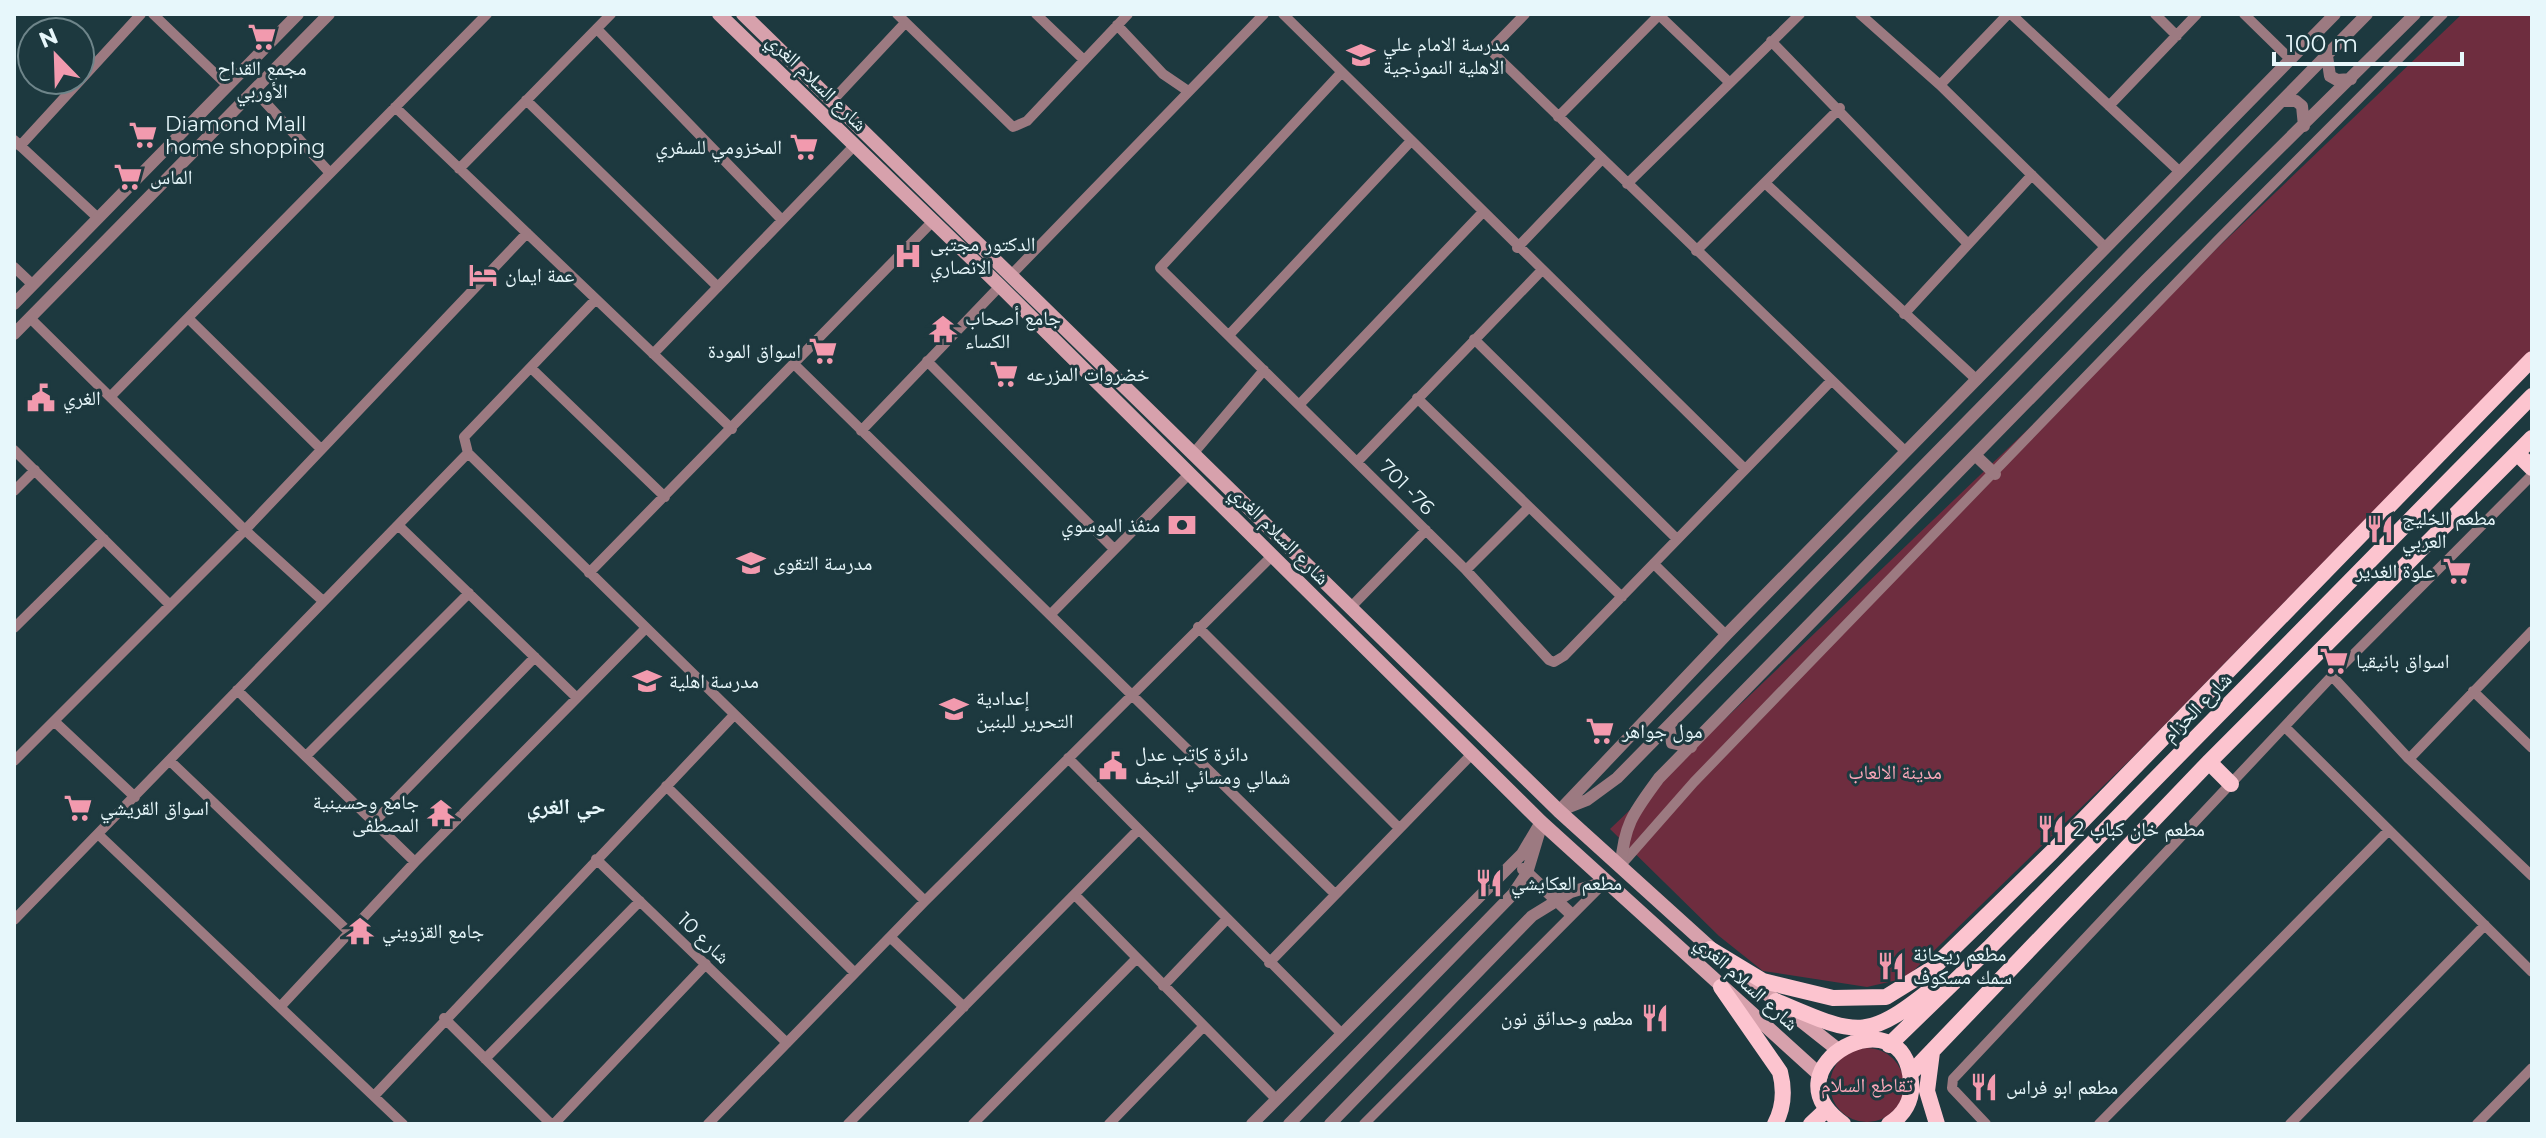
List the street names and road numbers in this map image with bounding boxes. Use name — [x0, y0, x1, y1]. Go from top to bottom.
street label: شارع السلام الغري — [759, 28, 872, 139]
street label: 701 -76 — [1374, 454, 1440, 520]
street label: شارع السلام الغري — [1223, 480, 1335, 592]
street label: شارع الحزام — [2157, 667, 2238, 748]
street label: شارع 10 — [672, 907, 735, 969]
street label: شارع السلام الغري — [1688, 930, 1804, 1039]

